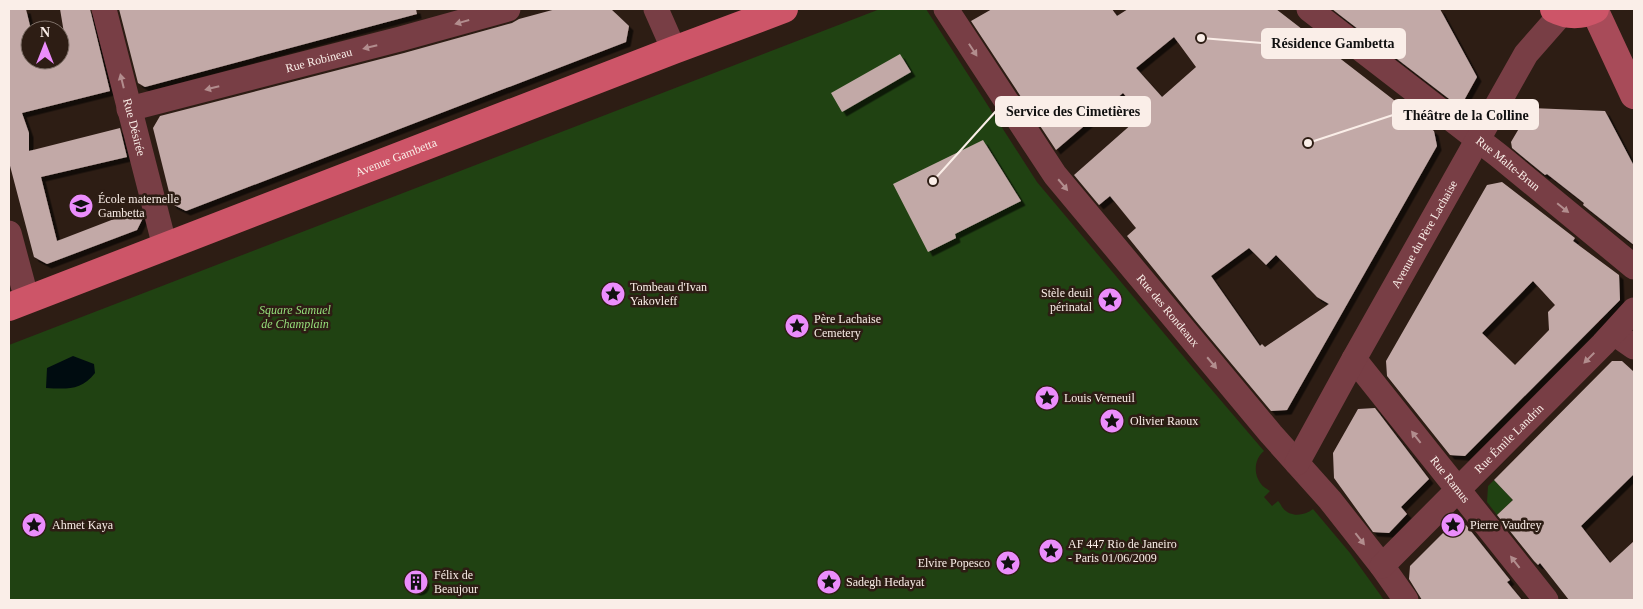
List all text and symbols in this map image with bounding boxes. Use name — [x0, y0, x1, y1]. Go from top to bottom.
one-way arrow — [455, 18, 470, 26]
north arrow — [20, 20, 70, 70]
text: N — [40, 25, 50, 40]
callout: Résidence Gambetta — [1262, 29, 1405, 58]
text: Résidence Gambetta — [1271, 36, 1395, 51]
one-way arrow — [362, 43, 377, 51]
one-way arrow — [968, 43, 978, 56]
street label: Rue Robineau — [284, 45, 354, 75]
one-way arrow — [118, 73, 126, 88]
one-way arrow — [205, 84, 220, 92]
street label: Rue Désirée — [120, 97, 148, 158]
callout: Service des Cimetières — [996, 97, 1150, 126]
callout: Théâtre de la Colline — [1393, 100, 1538, 129]
text: Service des Cimetières — [1006, 104, 1141, 119]
text: Théâtre de la Colline — [1403, 108, 1529, 123]
street label: Rue Malte-Brun — [1473, 134, 1543, 194]
street label: Avenue Gambetta — [353, 135, 439, 179]
one-way arrow — [1057, 178, 1069, 190]
street label: Avenue du Père Lachaise — [1389, 178, 1460, 290]
place label: École maternelle Gambetta — [98, 192, 179, 220]
school or university icon: École maternelle Gambetta — [68, 193, 94, 219]
one-way arrow — [1556, 203, 1569, 214]
street label: Rue des Rondeaux — [1134, 271, 1202, 350]
place label: Tombeau d'Ivan Yakovleff — [630, 280, 707, 308]
place icon: Tombeau d'Ivan Yakovleff — [600, 281, 626, 307]
place label: Stèle deuil périnatal — [1041, 286, 1093, 314]
place icon: Stèle deuil périnatal — [1097, 287, 1123, 313]
park label: Square Samuel de Champlain — [259, 303, 332, 331]
place label: Père Lachaise Cemetery — [814, 312, 881, 340]
place icon: Père Lachaise Cemetery — [784, 313, 810, 339]
one-way arrow — [1583, 352, 1595, 364]
one-way arrow — [1206, 357, 1217, 369]
place icon: Louis Verneuil — [1034, 385, 1060, 411]
place label: Louis Verneuil — [1064, 391, 1135, 405]
street label: Rue Émile Landrin — [1472, 401, 1546, 476]
place icon: Olivier Raoux — [1099, 408, 1125, 434]
place label: Olivier Raoux — [1130, 414, 1198, 428]
one-way arrow — [1410, 431, 1421, 444]
street label: Rue Ramus — [1427, 453, 1473, 506]
place icon: Ahmet Kaya — [21, 512, 47, 538]
place icon: Pierre Vaudrey — [1440, 512, 1466, 538]
place label: Ahmet Kaya — [52, 518, 114, 532]
place label: Pierre Vaudrey — [1470, 518, 1541, 532]
one-way arrow — [1355, 532, 1366, 545]
place label: AF 447 Rio de Janeiro - Paris 01/06/2009 — [1068, 537, 1177, 565]
place icon: AF 447 Rio de Janeiro - Paris 01/06/2009 — [1038, 538, 1064, 564]
place icon: Elvire Popesco — [995, 550, 1021, 576]
place label: Elvire Popesco — [918, 556, 990, 570]
one-way arrow — [1510, 556, 1521, 569]
place label: Félix de Beaujour — [434, 568, 478, 596]
building icon: Félix de Beaujour — [403, 569, 429, 595]
place icon: Sadegh Hedayat — [816, 569, 842, 595]
place label: Sadegh Hedayat — [846, 575, 925, 589]

